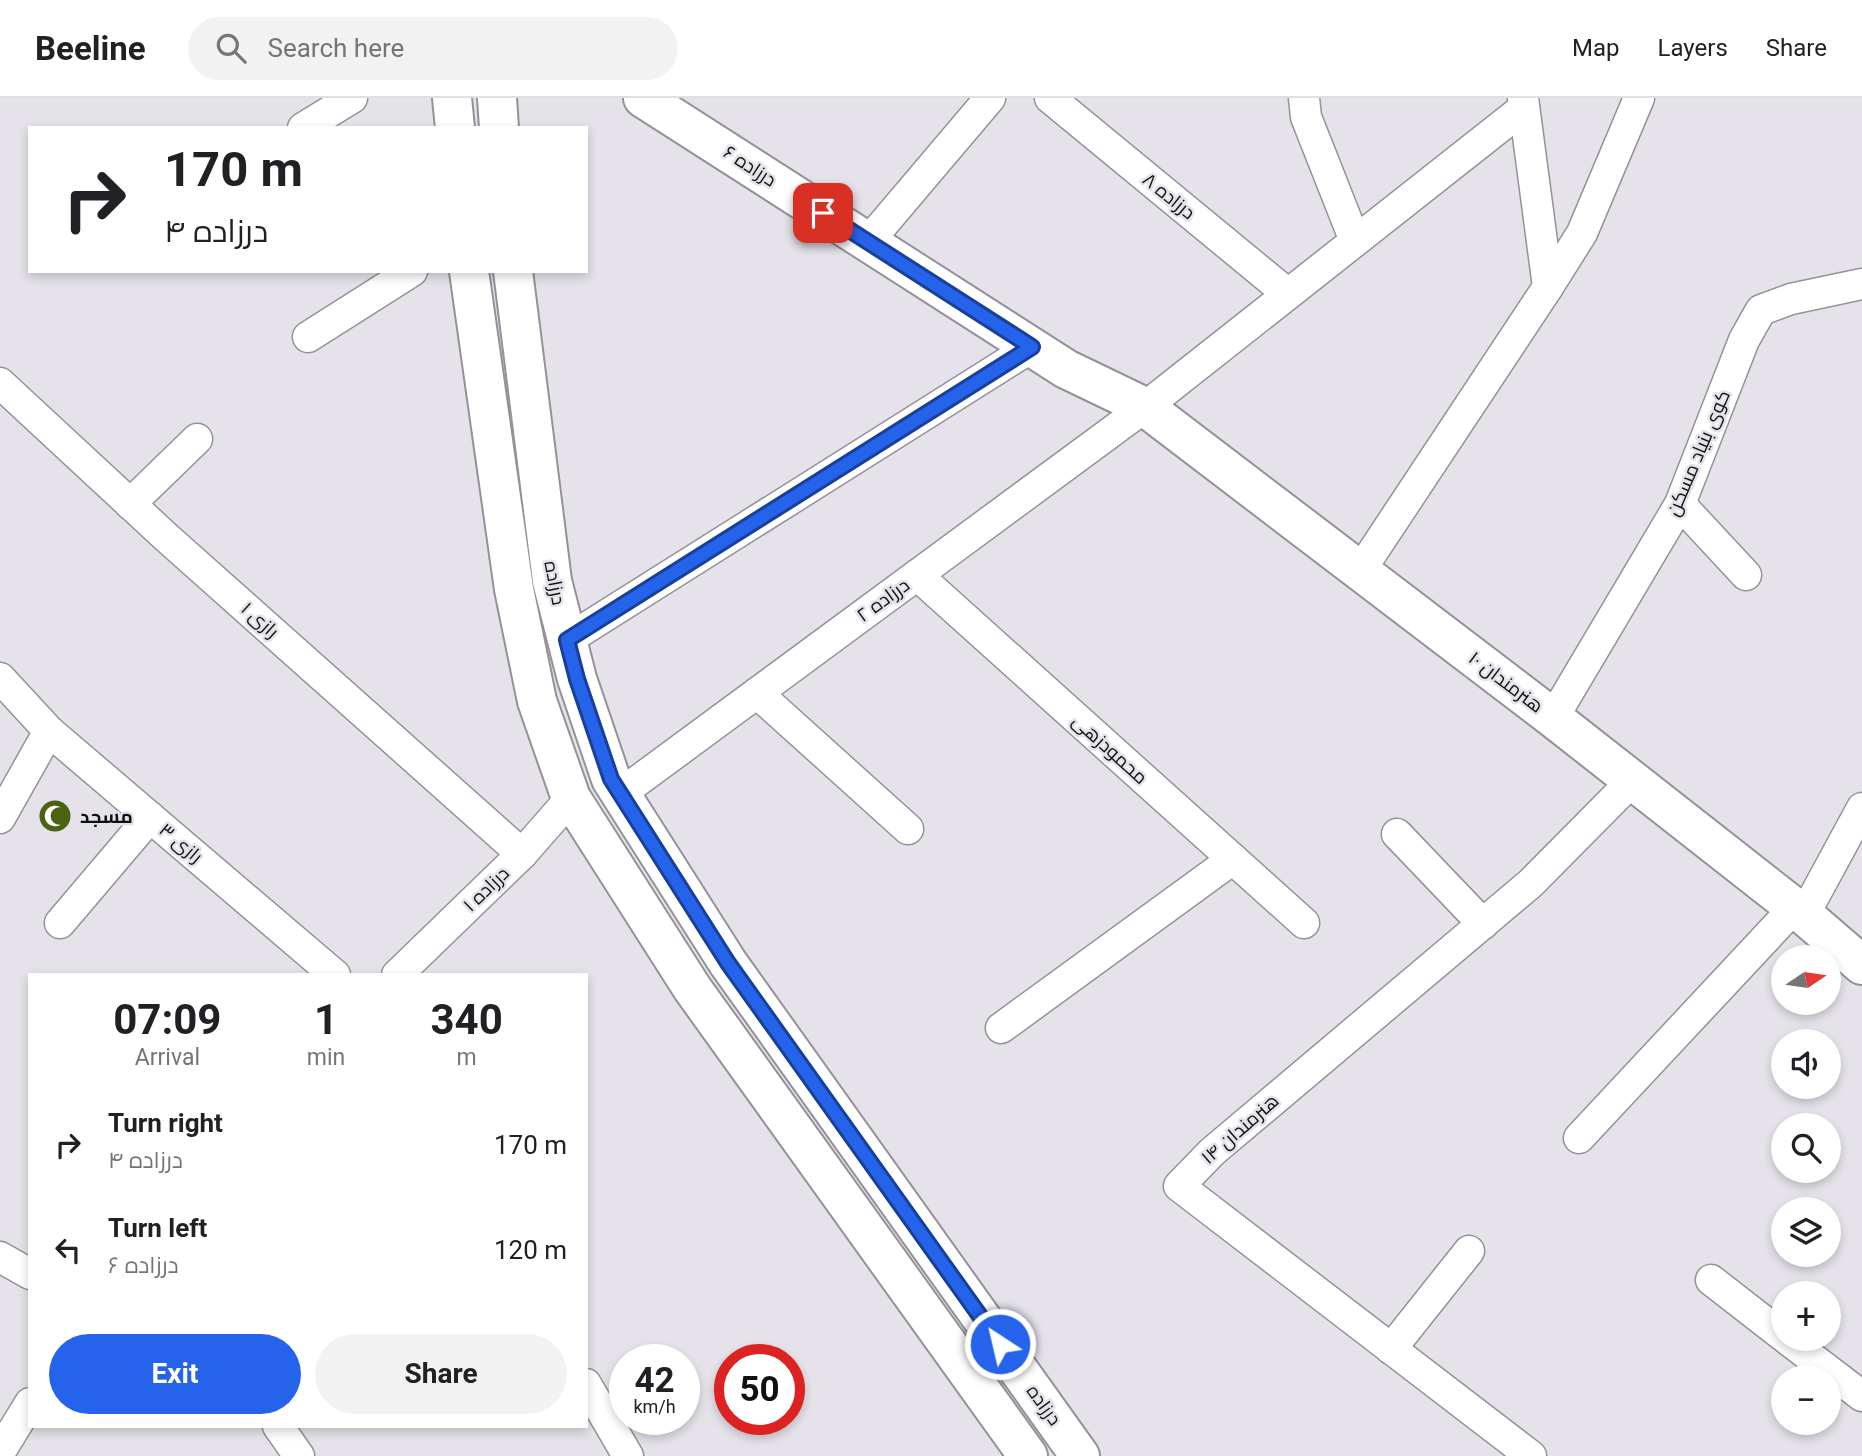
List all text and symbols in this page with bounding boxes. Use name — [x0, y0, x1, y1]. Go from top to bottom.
search box — [188, 17, 678, 80]
text: Beeline — [35, 29, 146, 68]
icon: search — [212, 29, 250, 67]
text: Search here — [268, 33, 404, 63]
text: Map — [1572, 34, 1620, 62]
text: Layers — [1658, 34, 1728, 62]
text: Share — [1766, 34, 1827, 62]
street label: درزاده ۶ — [719, 140, 781, 192]
text: 170 m — [164, 141, 303, 198]
icon: right — [49, 154, 140, 245]
street label: درزاده ۸ — [1138, 168, 1200, 224]
pin — [793, 183, 853, 243]
icon: arrive — [804, 194, 842, 232]
text: درزاده ۴ — [164, 212, 268, 250]
street label: کوی بنیاد مسکن — [1661, 387, 1735, 519]
street label: درزاده — [539, 559, 571, 607]
street label: درزاده ۲ — [852, 573, 914, 627]
street label: رازی ۱ — [236, 597, 284, 643]
street label: هنرمندان ۱۰ — [1464, 646, 1548, 718]
street label: محمودزهی — [1068, 709, 1152, 789]
mosque icon: مسجد — [36, 797, 74, 835]
place label: مسجد — [80, 805, 133, 828]
street label: رازی ۳ — [155, 818, 207, 868]
street label: درزاده ۱ — [458, 862, 514, 916]
north arrow — [1771, 945, 1841, 1015]
map controls — [1771, 945, 1841, 1435]
text: 07:09 — [113, 995, 221, 1044]
text: 1 — [314, 995, 338, 1044]
text: 340 — [430, 995, 503, 1044]
button: sound — [1771, 1029, 1841, 1099]
text: Arrival — [135, 1044, 200, 1071]
text: min — [307, 1044, 345, 1071]
text: m — [457, 1044, 477, 1071]
street label: هنرمندان ۱۴ — [1196, 1089, 1284, 1169]
text: Turn right — [108, 1108, 223, 1138]
button: search — [1771, 1113, 1841, 1183]
icon: right — [49, 1126, 87, 1164]
text: 170 m — [494, 1130, 567, 1160]
text: درزاده ۴ — [108, 1147, 183, 1174]
button: layers — [1771, 1197, 1841, 1267]
text: Turn left — [108, 1213, 207, 1243]
icon: left — [49, 1231, 87, 1269]
text: 120 m — [494, 1235, 567, 1265]
text: درزاده ۶ — [108, 1252, 179, 1279]
button: + — [1771, 1281, 1841, 1351]
position arrow — [963, 1307, 1037, 1381]
button: Exit — [49, 1334, 301, 1414]
button: Share — [315, 1334, 567, 1414]
speed limit sign: 50 — [714, 1344, 805, 1435]
text: 42 — [634, 1360, 675, 1401]
button: − — [1771, 1365, 1841, 1435]
street label: درزاده — [1022, 1380, 1066, 1430]
text: km/h — [633, 1396, 676, 1417]

